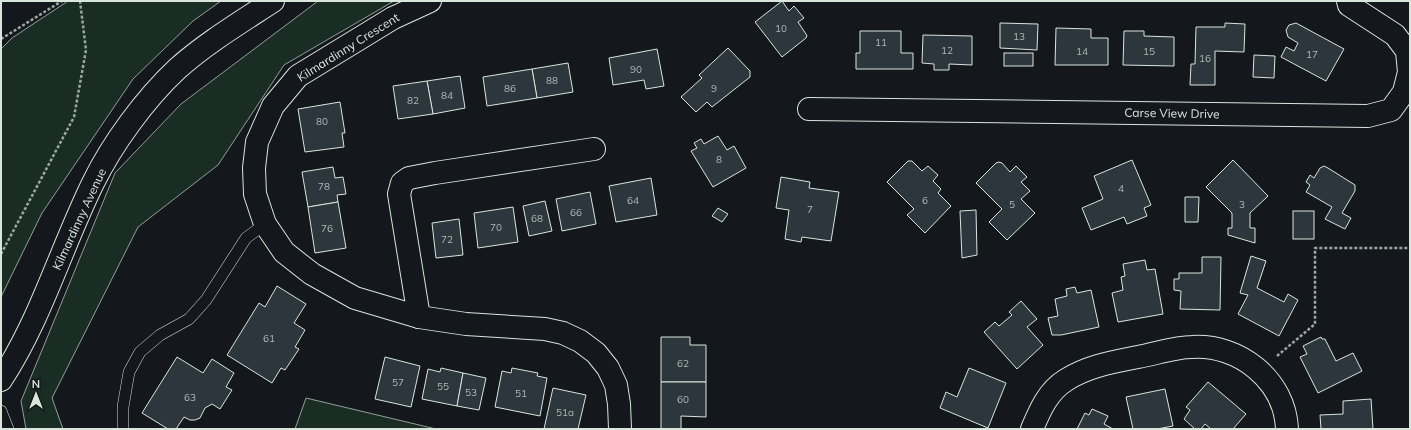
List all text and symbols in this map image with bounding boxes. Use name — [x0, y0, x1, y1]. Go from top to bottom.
street label: Kilmardinny Crescent — [294, 10, 402, 84]
house number: 10 — [775, 22, 787, 35]
house number: 13 — [1013, 30, 1025, 43]
house number: 11 — [875, 36, 887, 49]
house number: 12 — [941, 44, 953, 57]
house number: 14 — [1076, 45, 1088, 58]
house number: 15 — [1143, 45, 1155, 58]
house number: 17 — [1306, 48, 1318, 61]
house number: 16 — [1199, 52, 1211, 65]
house number: 90 — [630, 63, 642, 76]
house number: 88 — [546, 74, 558, 87]
house number: 86 — [504, 82, 516, 95]
house number: 9 — [711, 82, 717, 95]
house number: 84 — [441, 89, 453, 102]
house number: 82 — [407, 94, 419, 107]
street label: Carse View Drive — [1124, 105, 1220, 121]
house number: 80 — [316, 115, 328, 128]
house number: 8 — [716, 153, 722, 166]
street label: Kilmardinny Avenue — [49, 166, 109, 272]
house number: 78 — [318, 180, 330, 193]
house number: 4 — [1118, 182, 1124, 195]
house number: 64 — [627, 194, 639, 207]
house number: 6 — [922, 194, 928, 207]
house number: 5 — [1009, 198, 1015, 211]
house number: 3 — [1239, 198, 1245, 211]
house number: 7 — [807, 203, 813, 216]
house number: 66 — [570, 206, 582, 219]
house number: 68 — [531, 212, 543, 225]
house number: 70 — [490, 221, 502, 234]
house number: 76 — [321, 222, 333, 235]
house number: 72 — [441, 233, 453, 246]
house number: 61 — [263, 332, 275, 345]
house number: 62 — [677, 357, 689, 370]
north arrow — [16, 374, 56, 414]
house number: 57 — [392, 376, 404, 389]
text: N — [32, 377, 40, 391]
house number: 55 — [437, 380, 449, 393]
house number: 53 — [465, 386, 477, 399]
house number: 51 — [515, 387, 527, 400]
house number: 63 — [184, 391, 196, 404]
house number: 60 — [677, 393, 689, 406]
house number: 51a — [556, 406, 574, 419]

